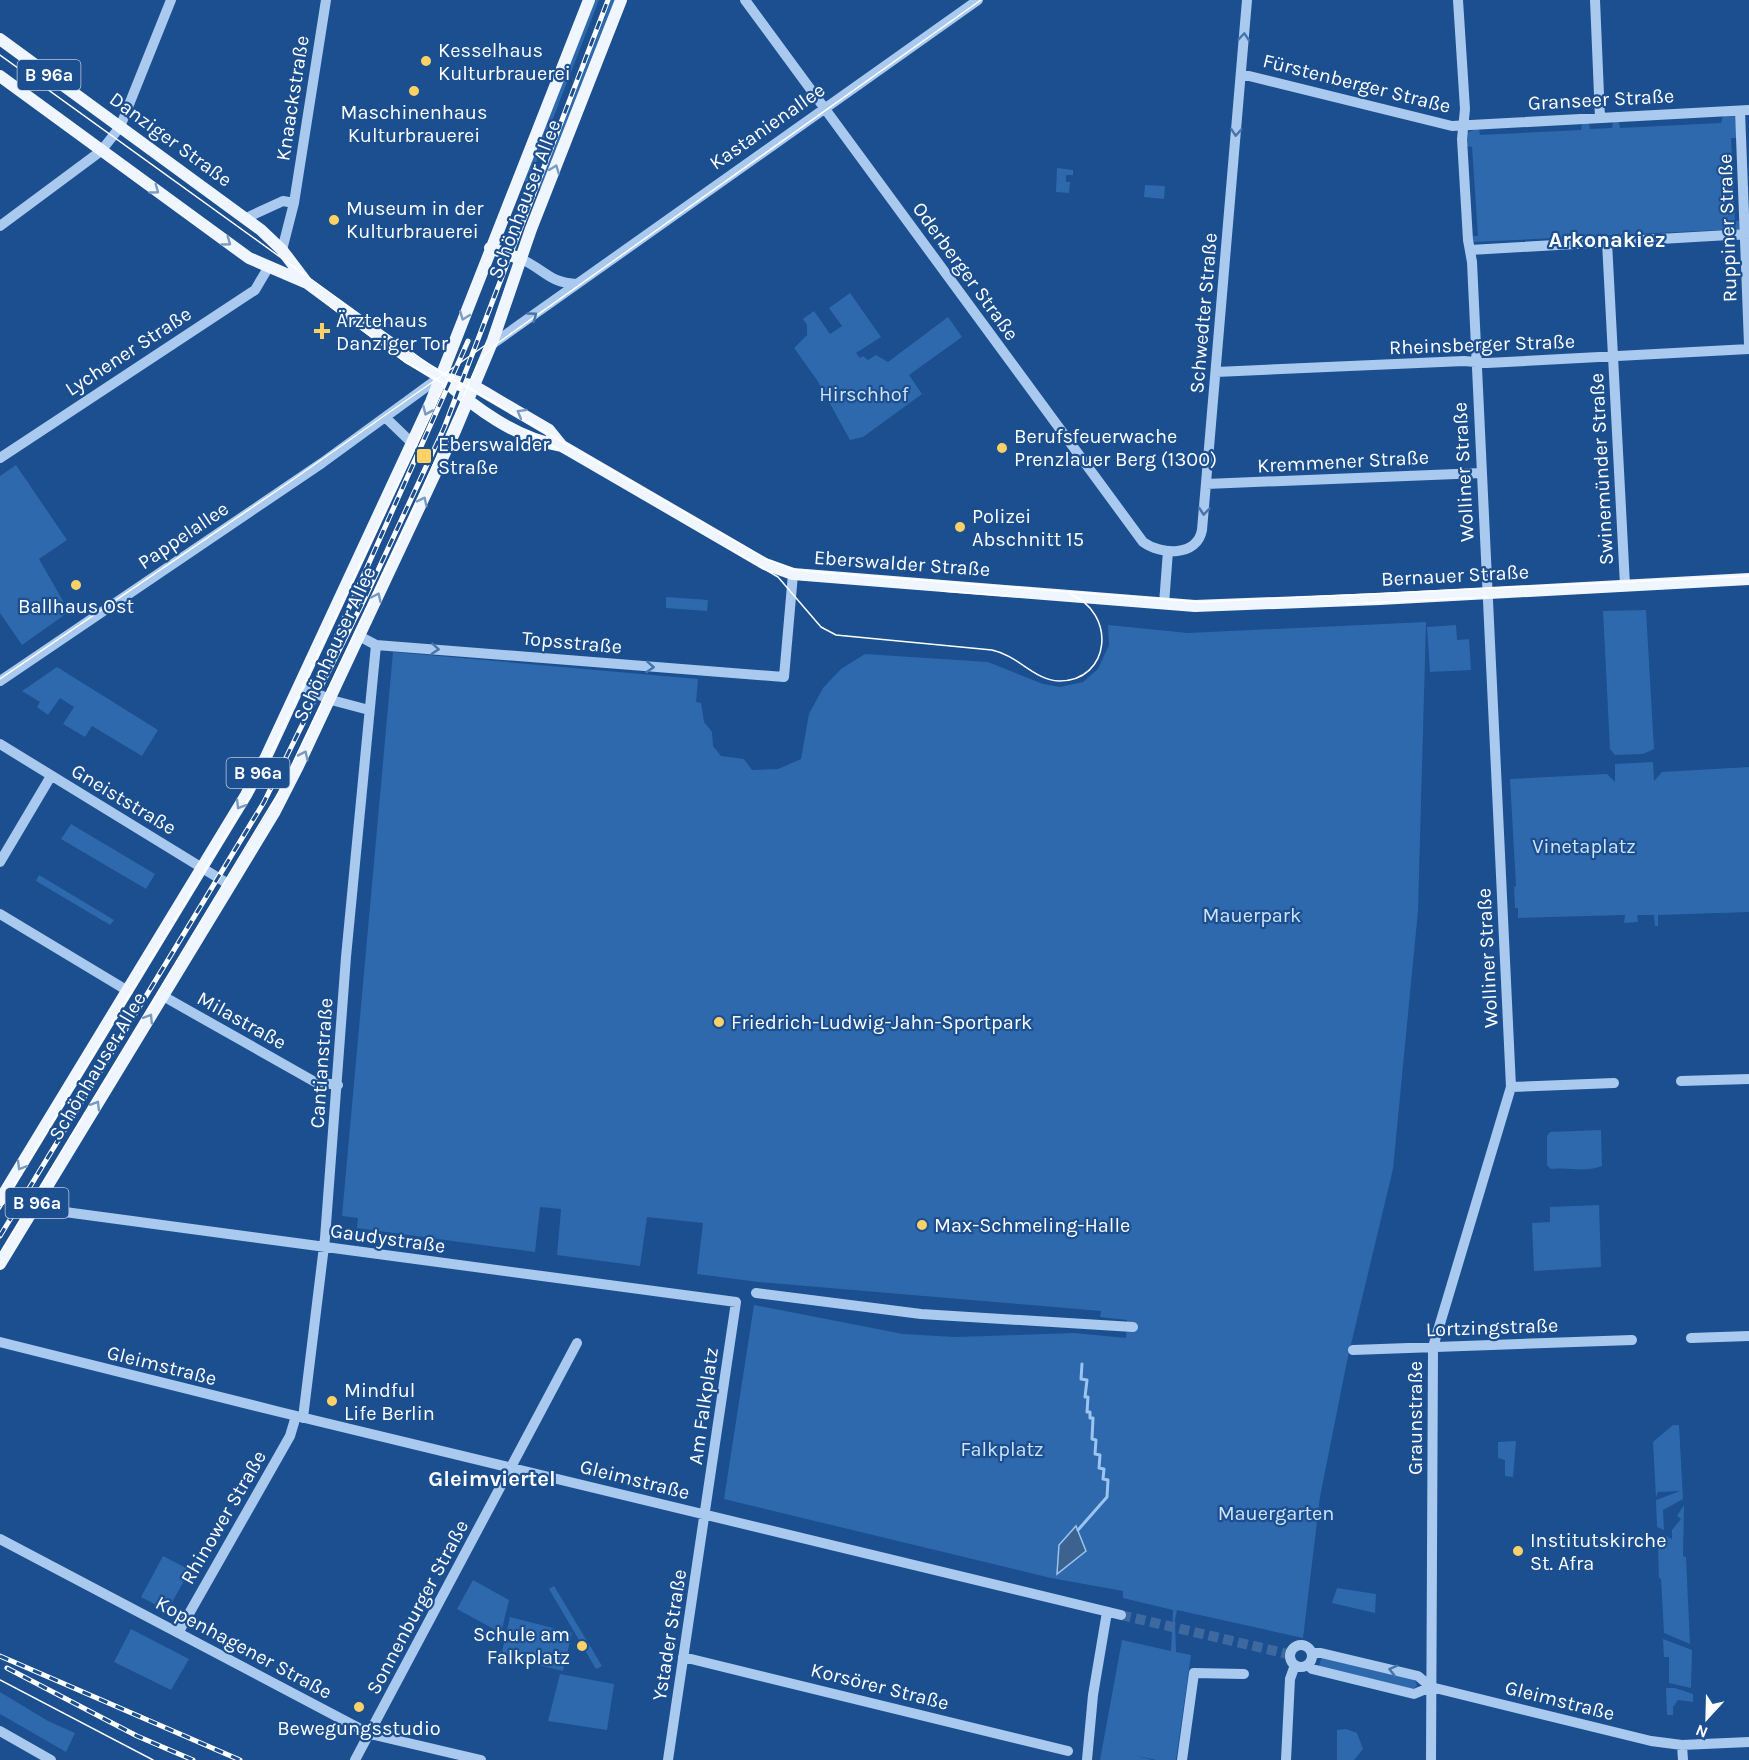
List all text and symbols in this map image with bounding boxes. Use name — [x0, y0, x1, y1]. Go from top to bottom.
one-way arrow — [1237, 32, 1250, 41]
street label: Knaackstraße — [271, 34, 314, 162]
place label: Kesselhaus Kulturbrauerei — [438, 39, 571, 85]
street label: Fürstenberger Straße — [1261, 49, 1453, 118]
marker: Kesselhaus Kulturbrauerei — [419, 54, 433, 68]
road number: B 96a — [17, 60, 80, 90]
street label: Kastanienallee — [705, 78, 829, 175]
marker: Maschinenhaus Kulturbrauerei — [407, 84, 421, 98]
street label: Granseer Straße — [1527, 84, 1675, 115]
street label: Danziger Straße — [105, 87, 236, 192]
place label: Maschinenhaus Kulturbrauerei — [341, 101, 487, 147]
street label: Schönhauser Allee — [484, 116, 565, 282]
one-way arrow — [1230, 128, 1243, 137]
street label: Ruppiner Straße — [1713, 153, 1742, 303]
one-way arrow — [548, 164, 560, 175]
one-way arrow — [149, 183, 160, 194]
place label: Museum in der Kulturbrauerei — [346, 197, 484, 243]
street label: Oderberger Straße — [908, 198, 1023, 345]
marker: Museum in der Kulturbrauerei — [327, 213, 341, 227]
district label: Arkonakiez — [1548, 227, 1666, 253]
street label: Schwedter Straße — [1185, 232, 1222, 394]
one-way arrow — [221, 235, 232, 246]
street label: Lychener Straße — [61, 302, 196, 401]
place label: Ärztehaus Danziger Tor — [336, 309, 449, 355]
one-way arrow — [459, 309, 471, 320]
one-way arrow — [526, 312, 537, 323]
marker: Ärztehaus Danziger Tor — [313, 322, 331, 340]
street label: Rheinsberger Straße — [1389, 330, 1575, 359]
street label: Swinemünder Straße — [1585, 372, 1618, 566]
park label: Hirschhof — [819, 383, 909, 406]
street label: Wolliner Straße — [1448, 401, 1479, 543]
one-way arrow — [423, 404, 435, 415]
one-way arrow — [517, 409, 527, 420]
place label: Berufsfeuerwache Prenzlauer Berg (1300) — [1014, 425, 1217, 471]
place label: Eberswalder Straße — [438, 433, 550, 479]
marker: Berufsfeuerwache Prenzlauer Berg (1300) — [995, 441, 1009, 455]
street label: Kremmener Straße — [1257, 446, 1430, 477]
marker: Eberswalder Straße — [415, 447, 433, 465]
street label: Pappelallee — [134, 497, 233, 574]
one-way arrow — [416, 497, 428, 508]
place label: Polizei Abschnitt 15 — [972, 505, 1084, 551]
one-way arrow — [1198, 506, 1211, 515]
marker: Polizei Abschnitt 15 — [953, 520, 967, 534]
street label: Eberswalder Straße — [813, 546, 991, 581]
street label: Bernauer Straße — [1381, 560, 1529, 591]
street label: Schönhauser Allee — [288, 563, 381, 726]
marker: Ballhaus Ost — [69, 578, 83, 592]
one-way arrow — [370, 593, 382, 604]
place label: Ballhaus Ost — [18, 595, 134, 618]
street label: Topsstraße — [521, 627, 623, 658]
one-way arrow — [430, 643, 439, 656]
one-way arrow — [646, 660, 655, 673]
one-way arrow — [296, 750, 308, 761]
road number: B 96a — [226, 758, 290, 788]
street label: Gneiststraße — [67, 759, 180, 840]
one-way arrow — [235, 799, 247, 809]
park label: Vinetaplatz — [1532, 835, 1636, 858]
street label: Wolliner Straße — [1472, 887, 1503, 1029]
park label: Mauerpark — [1203, 904, 1301, 927]
street label: Milastraße — [193, 987, 290, 1054]
street label: Schönhauser Allee — [44, 988, 151, 1144]
street label: Cantianstraße — [305, 997, 338, 1129]
place label: Friedrich-Ludwig-Jahn-Sportpark — [731, 1011, 1032, 1034]
one-way arrow — [142, 1014, 154, 1024]
marker: Friedrich-Ludwig-Jahn-Sportpark — [712, 1015, 726, 1029]
one-way arrow — [89, 1101, 101, 1111]
one-way arrow — [16, 1160, 28, 1170]
road number: B 96a — [6, 1188, 68, 1218]
place label: Max-Schmeling-Halle — [934, 1214, 1130, 1237]
marker: Max-Schmeling-Halle — [915, 1218, 929, 1232]
street label: Gaudystraße — [329, 1219, 447, 1258]
street label: Lortzingstraße — [1425, 1314, 1559, 1341]
street label: Gleimstraße — [105, 1341, 219, 1390]
street label: Am Falkplatz — [684, 1346, 723, 1466]
street label: Graunstraße — [1404, 1361, 1427, 1475]
place label: Mindful Life Berlin — [344, 1379, 435, 1425]
marker: Mindful Life Berlin — [325, 1394, 339, 1408]
park label: Falkplatz — [960, 1438, 1044, 1461]
street label: Rhinower Straße — [176, 1446, 271, 1588]
street label: Gleimstraße — [578, 1455, 692, 1504]
district label: Gleimviertel — [428, 1466, 556, 1492]
park label: Mauergarten — [1218, 1502, 1334, 1525]
street label: Sonnenburger Straße — [362, 1516, 473, 1698]
place label: Institutskirche St. Afra — [1530, 1529, 1666, 1575]
marker: Institutskirche St. Afra — [1511, 1544, 1525, 1558]
street label: Ystader Straße — [648, 1567, 691, 1703]
street label: Kopenhagener Straße — [152, 1591, 336, 1704]
place label: Schule am Falkplatz — [473, 1623, 570, 1669]
marker: Schule am Falkplatz — [575, 1639, 589, 1653]
street label: Korsörer Straße — [808, 1658, 951, 1715]
one-way arrow — [1388, 1664, 1398, 1677]
street label: Gleimstraße — [1503, 1676, 1617, 1725]
north arrow — [1677, 1688, 1737, 1748]
marker: Bewegungsstudio — [352, 1700, 366, 1714]
place label: Bewegungsstudio — [277, 1717, 441, 1740]
text: N — [1693, 1720, 1710, 1742]

